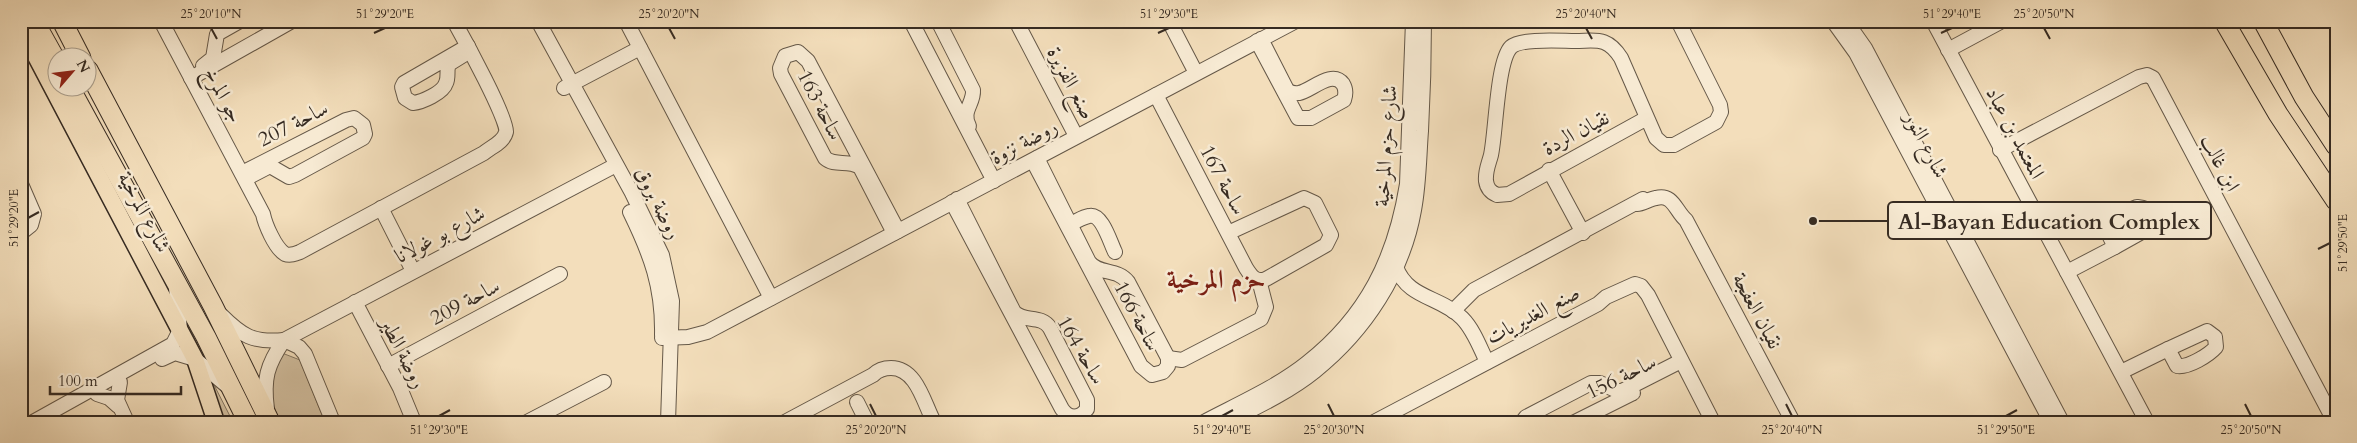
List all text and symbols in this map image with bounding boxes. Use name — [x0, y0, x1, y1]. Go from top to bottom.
text: 25°20'10"N — [181, 6, 242, 22]
text: 51°29'20"E — [356, 6, 414, 22]
text: 25°20'20"N — [639, 6, 700, 22]
text: 51°29'30"E — [1140, 6, 1198, 22]
text: 25°20'40"N — [1556, 6, 1617, 22]
text: 51°29'40"E — [1923, 6, 1981, 22]
text: 25°20'50"N — [2014, 6, 2075, 22]
street label: صنع الفزيرة — [1036, 41, 1102, 126]
north arrow — [48, 48, 98, 98]
text: N — [72, 56, 94, 76]
street label: جو المرخ — [193, 62, 250, 130]
street label: ساحة 163 — [790, 65, 850, 145]
street label: المعتمد بن عباد — [1979, 82, 2051, 184]
street label: شارع حزم المرخية — [1367, 84, 1408, 208]
street label: ساحة 207 — [253, 94, 333, 154]
street label: نقيان الردة — [1537, 103, 1615, 163]
street label: شارع النور — [1893, 105, 1955, 185]
street label: روضة نزوة — [985, 112, 1063, 172]
street label: ابن غالب — [2193, 129, 2247, 197]
street label: ساحة 167 — [1193, 140, 1253, 220]
street label: روضة بروق — [627, 162, 689, 244]
street label: شارع المرخية — [108, 166, 177, 259]
text: 51°29'20"E — [6, 189, 22, 247]
street label: شارع بو غولانا — [390, 199, 492, 274]
callout: Al-Bayan Education Complex — [1888, 202, 2211, 239]
text: Al-Bayan Education Complex — [1898, 207, 2200, 237]
text: 51°29'50"E — [2335, 214, 2351, 272]
district label: حزم المرخية — [1167, 262, 1265, 302]
street label: نقيان العفجة — [1725, 268, 1789, 354]
street label: ساحة 209 — [425, 272, 505, 332]
street label: ساحة 166 — [1107, 276, 1167, 356]
street label: صنع الغديريات — [1481, 278, 1587, 355]
street label: ساحة 164 — [1050, 310, 1112, 390]
street label: روضة الطير — [372, 311, 433, 394]
street label: ساحة 156 — [1581, 347, 1661, 407]
scale bar — [50, 363, 181, 395]
text: 100 m — [58, 371, 98, 391]
text: 51°29'30"E — [410, 422, 468, 438]
text: 25°20'20"N — [846, 422, 907, 438]
text: 51°29'40"E — [1193, 422, 1251, 438]
text: 25°20'30"N — [1304, 422, 1365, 438]
text: 25°20'40"N — [1762, 422, 1823, 438]
text: 51°29'50"E — [1977, 422, 2035, 438]
text: 25°20'50"N — [2221, 422, 2282, 438]

